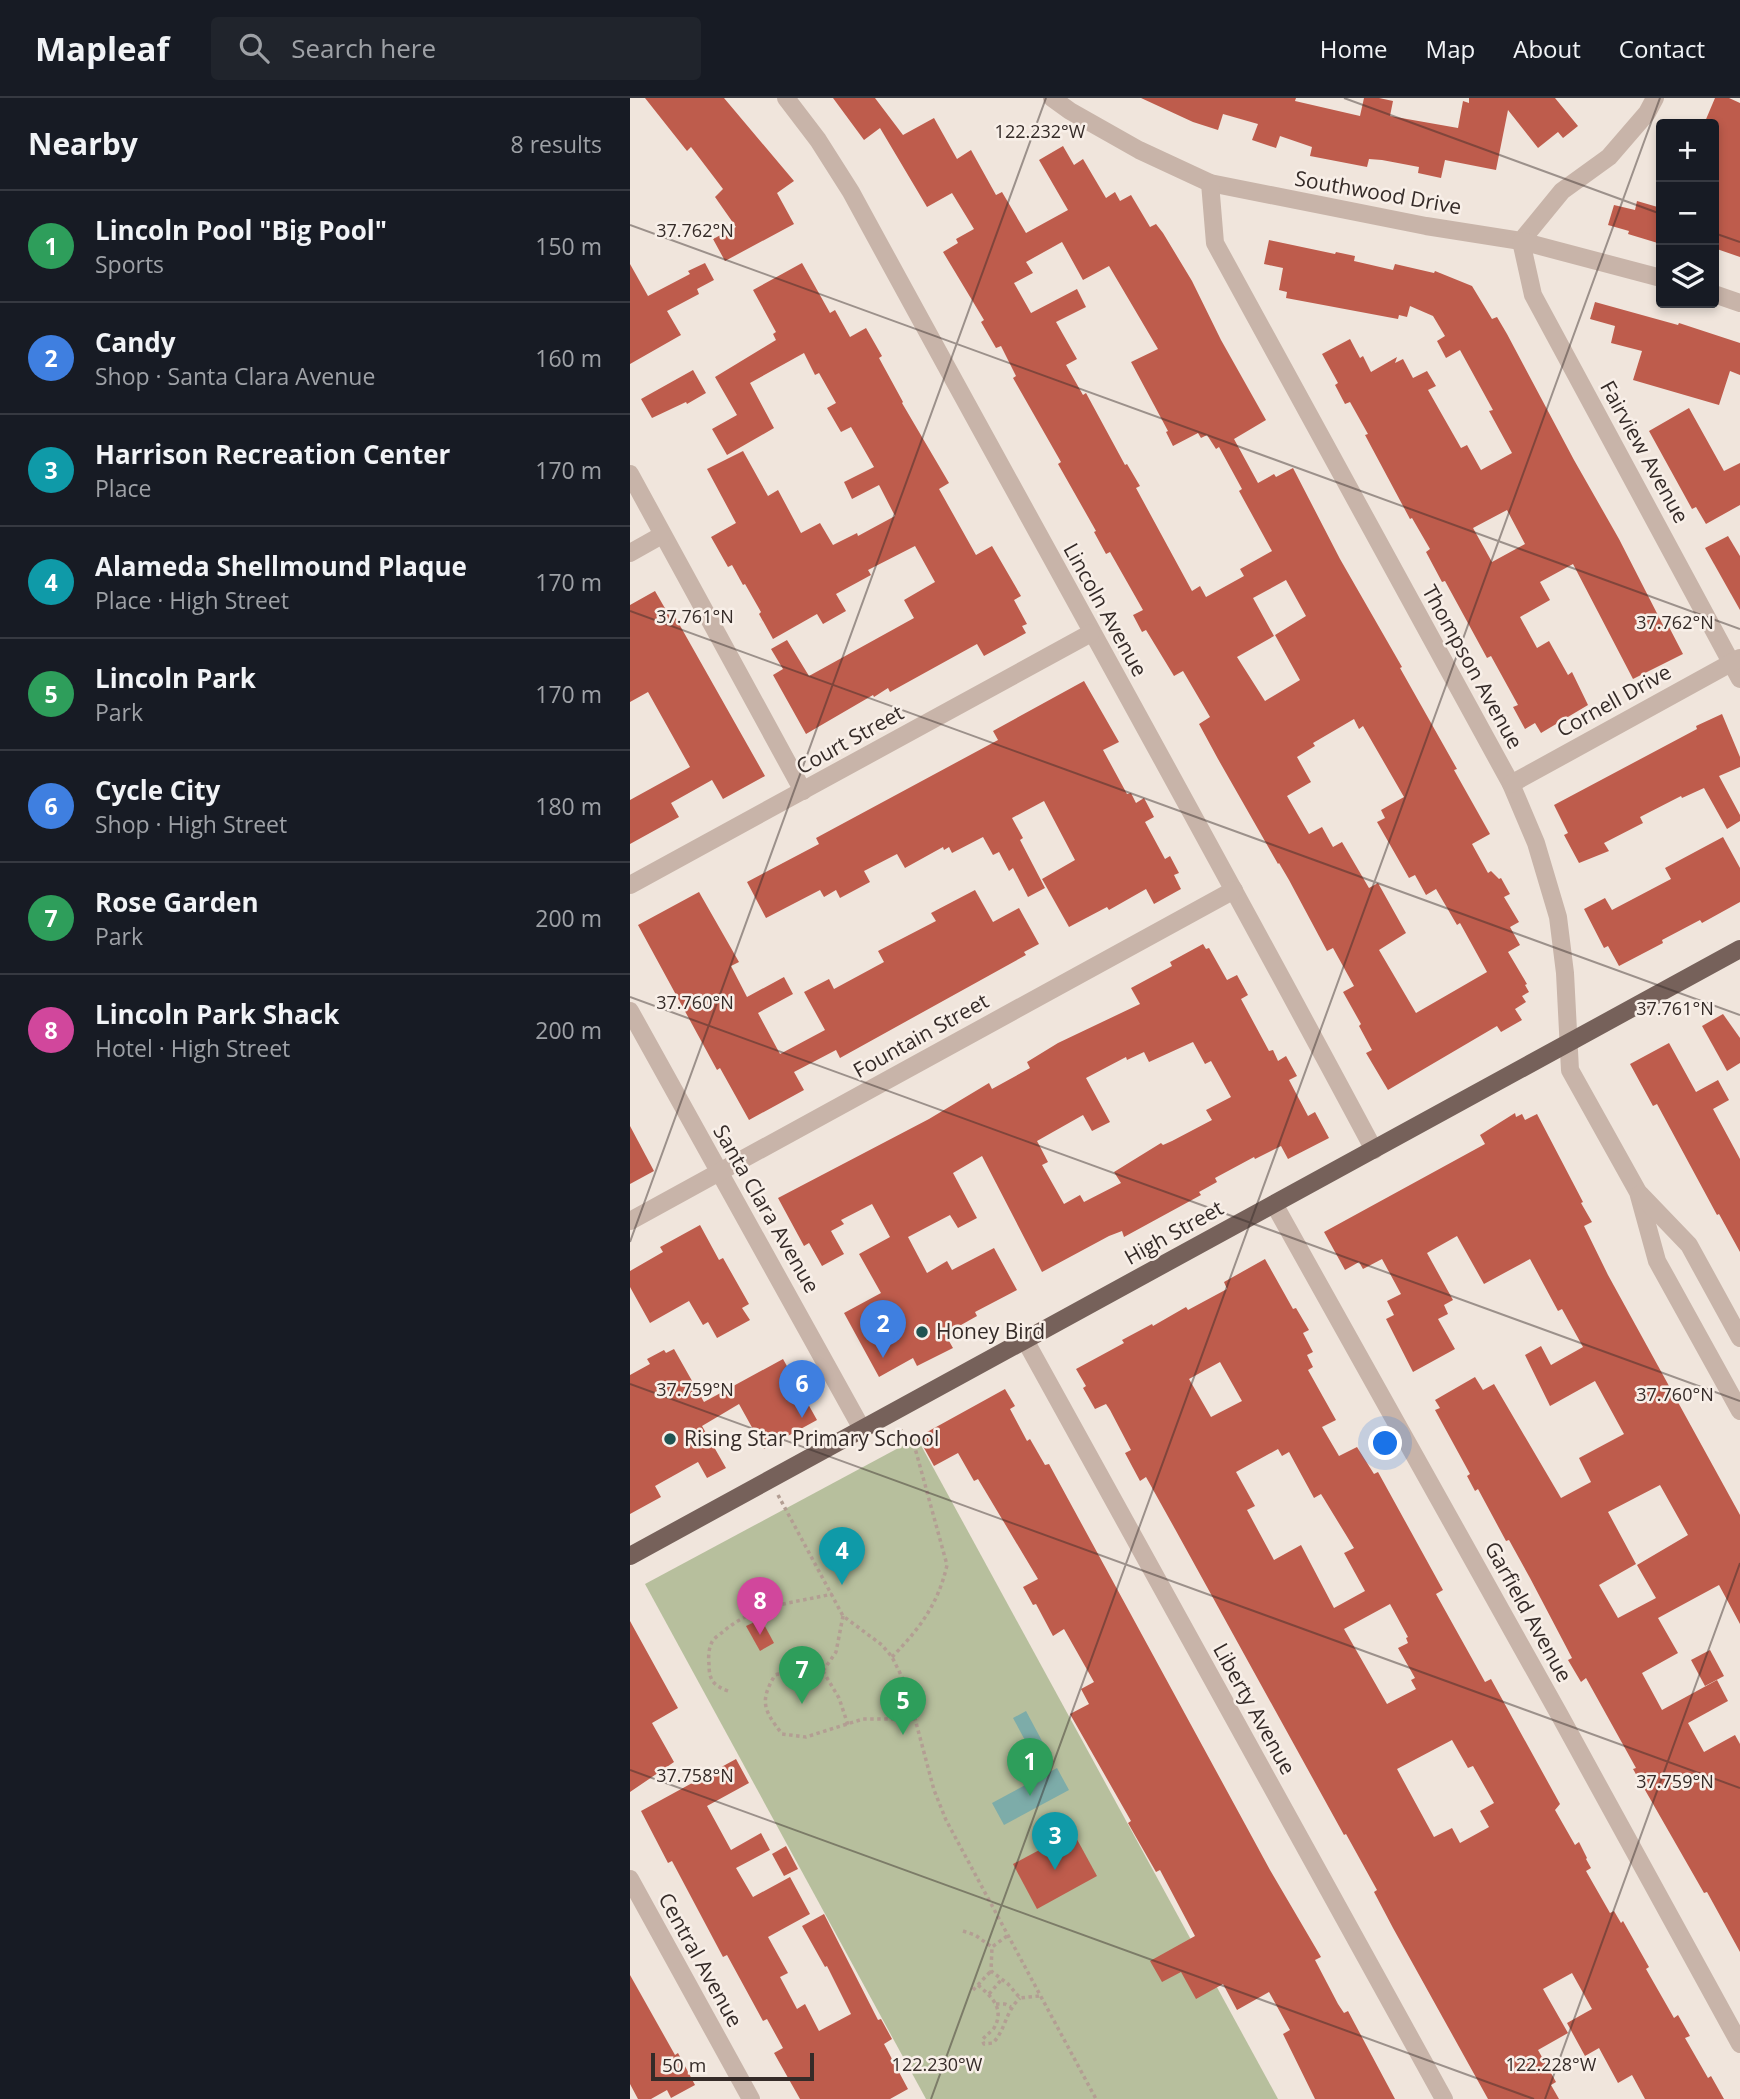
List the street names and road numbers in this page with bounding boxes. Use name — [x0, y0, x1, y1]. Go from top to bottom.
street label: Southwood Drive — [1293, 164, 1464, 220]
street label: Fairview Avenue — [1594, 375, 1696, 528]
street label: Lincoln Avenue — [1058, 538, 1154, 681]
street label: Thompson Avenue — [1416, 580, 1530, 754]
street label: Cornell Drive — [1551, 657, 1676, 743]
street label: Court Street — [791, 698, 908, 780]
street label: Fountain Street — [848, 986, 993, 1084]
street label: Santa Clara Avenue — [707, 1119, 826, 1298]
street label: High Street — [1119, 1193, 1228, 1271]
street label: Garfield Avenue — [1479, 1536, 1579, 1687]
street label: Liberty Avenue — [1207, 1638, 1303, 1779]
street label: Central Avenue — [652, 1887, 749, 2032]

